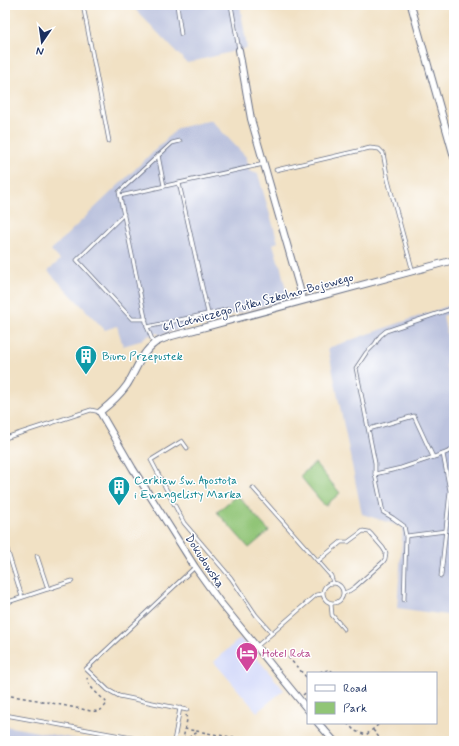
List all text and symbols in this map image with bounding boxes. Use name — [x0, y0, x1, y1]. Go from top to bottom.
north arrow — [22, 22, 62, 62]
text: N — [35, 43, 45, 58]
street label: 61 Lotniczego Pułku Szkolno-Bojowego — [161, 270, 356, 336]
building icon: Biuro Przepustek — [73, 343, 99, 376]
place label: Biuro Przepustek — [102, 349, 183, 365]
place label: Cerkiew św. Apostoła i Ewangelisty Marka — [134, 473, 242, 503]
building icon: Cerkiew św. Apostoła i Ewangelisty Marka — [106, 474, 132, 507]
street label: Dokudowska — [181, 532, 227, 591]
hotel icon: Hotel Rota — [234, 640, 260, 673]
place label: Hotel Rota — [262, 646, 311, 662]
legend — [307, 672, 437, 724]
text: Road — [343, 681, 367, 697]
text: Park — [343, 701, 367, 717]

